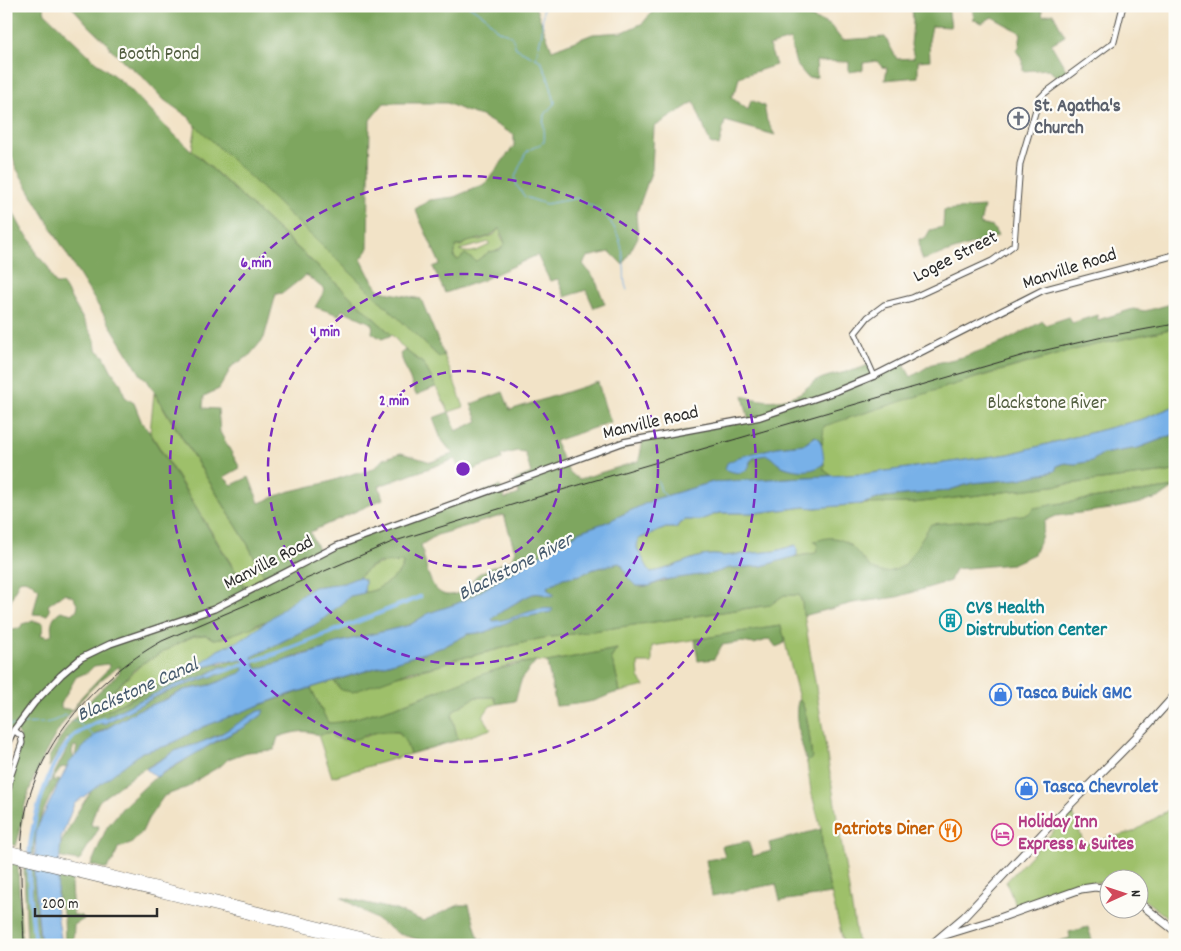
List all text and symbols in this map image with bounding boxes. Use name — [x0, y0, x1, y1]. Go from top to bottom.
park label: Booth Pond — [119, 42, 199, 69]
place label: St. Agatha's Church — [1034, 94, 1121, 143]
church icon: St. Agatha's Church — [1006, 106, 1030, 130]
street label: Logee Street — [909, 225, 1003, 291]
street label: Manville Road — [1019, 242, 1121, 298]
text: 6 min — [241, 253, 271, 275]
text: 4 min — [310, 322, 340, 344]
text: 2 min — [379, 391, 409, 413]
park label: Blackstone River — [988, 391, 1106, 418]
street label: Manville Road — [600, 400, 702, 448]
centre of rings — [454, 460, 472, 478]
water label: Blackstone River — [454, 526, 580, 609]
street label: Manville Road — [219, 530, 319, 598]
place label: CVS Health Distrubution Center — [966, 596, 1108, 645]
building icon: CVS Health Distrubution Center — [938, 608, 962, 632]
water label: Blackstone Canal — [73, 651, 205, 730]
place label: Tasca Buick GMC — [1016, 681, 1133, 708]
shop icon: Tasca Buick GMC — [988, 682, 1012, 706]
place label: Tasca Chevrolet — [1043, 775, 1158, 802]
shop icon: Tasca Chevrolet — [1015, 776, 1039, 800]
place label: Holiday Inn Express & Suites — [1018, 810, 1134, 859]
place label: Patriots Diner — [834, 817, 935, 844]
restaurant icon: Patriots Diner — [938, 818, 962, 842]
hotel icon: Holiday Inn Express & Suites — [990, 822, 1014, 846]
north arrow — [1098, 868, 1148, 918]
scale bar — [35, 886, 158, 918]
text: N — [1125, 889, 1145, 897]
text: 200 m — [42, 894, 79, 916]

